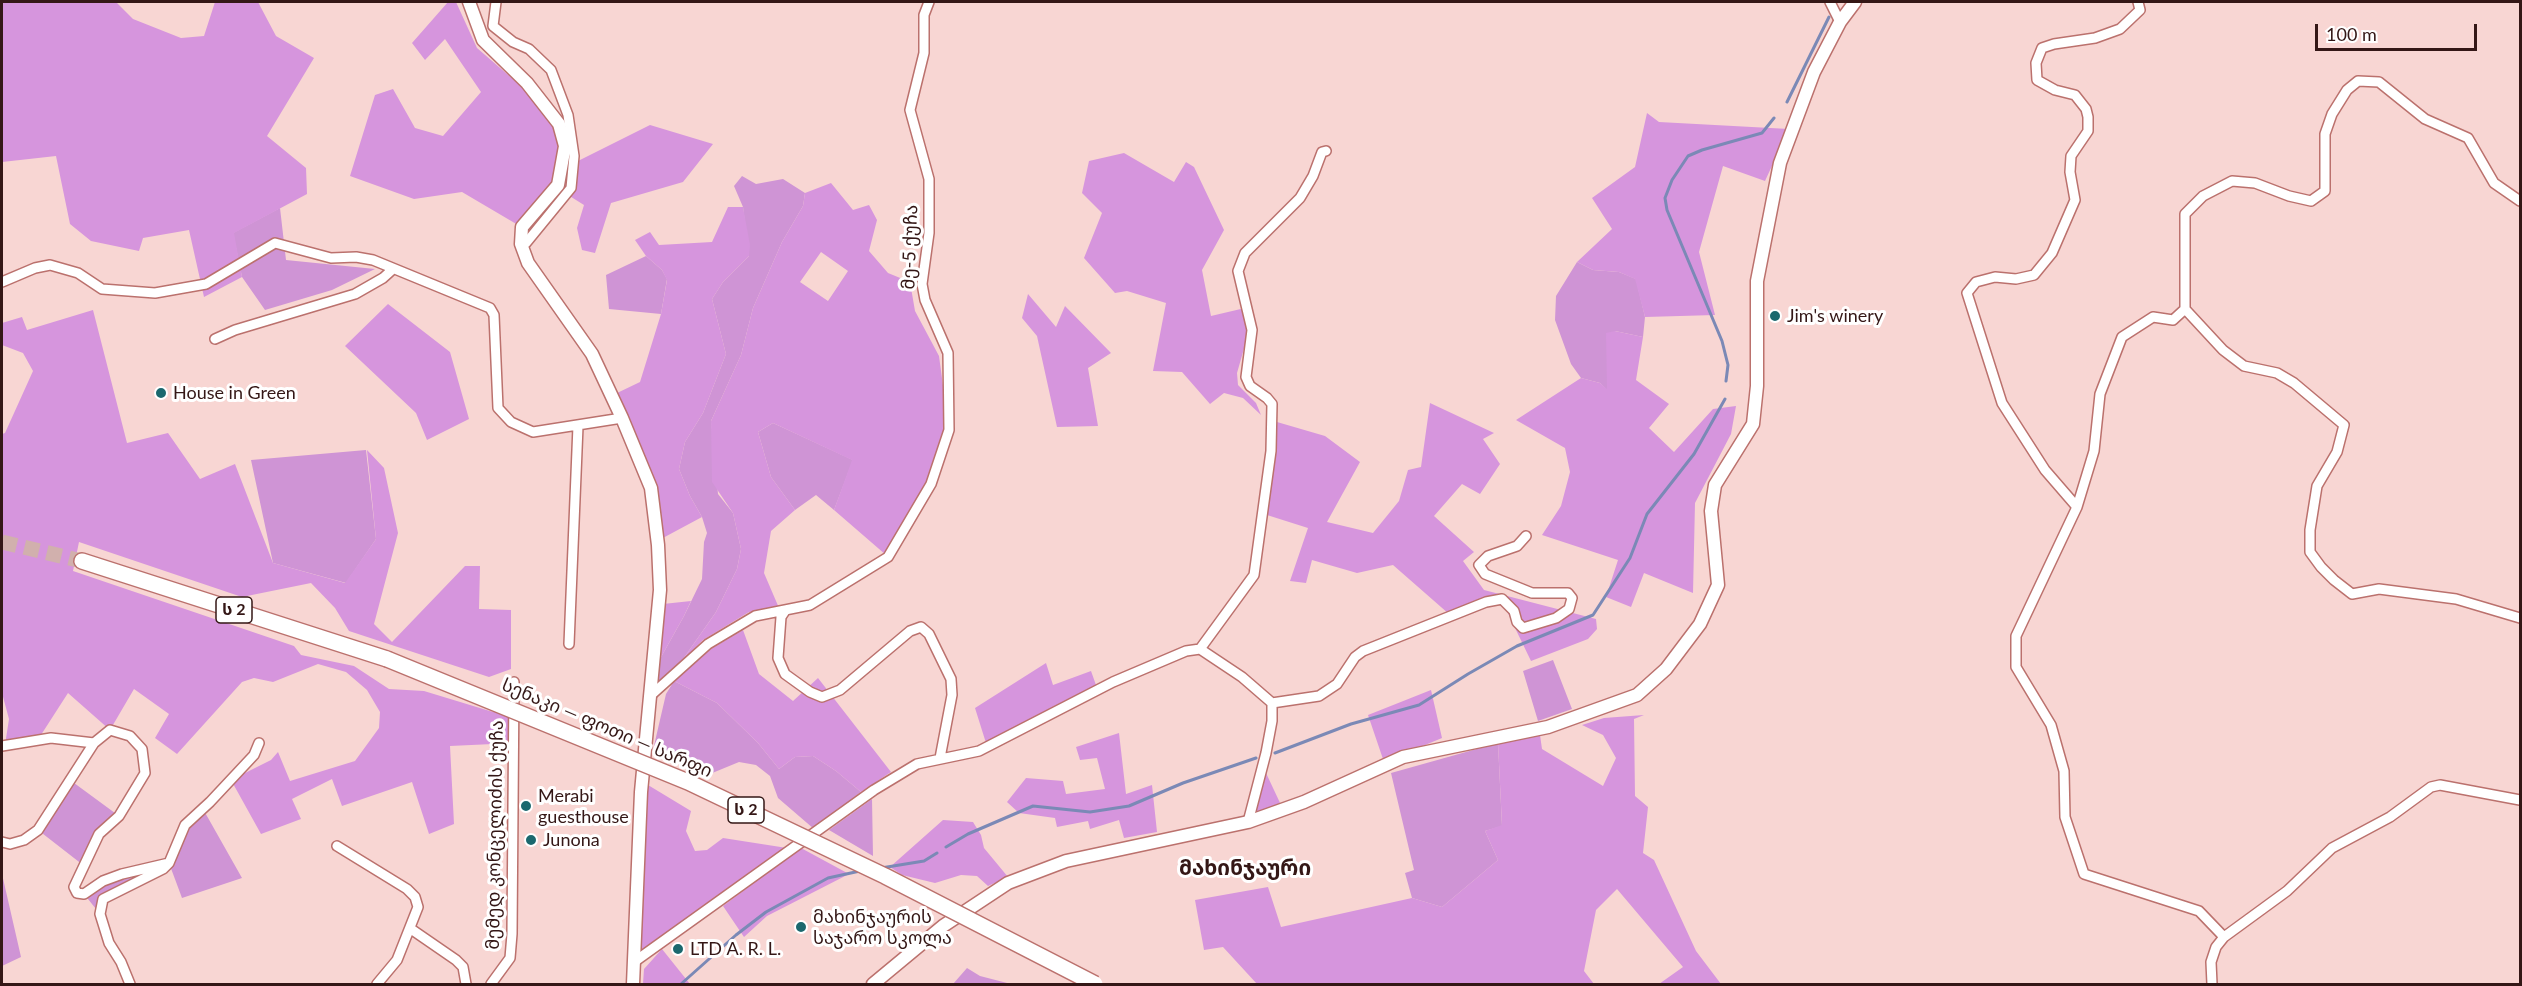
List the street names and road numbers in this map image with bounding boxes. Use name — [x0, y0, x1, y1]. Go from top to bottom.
street label: მე-5 ქუჩა — [898, 204, 922, 290]
road number: ს 2 — [216, 597, 252, 623]
street label: სენაკი — ფოთი — სარფი — [499, 674, 715, 782]
street label: მემედ კონცელიძის ქუჩა — [482, 720, 508, 950]
road number: ს 2 — [728, 797, 764, 823]

